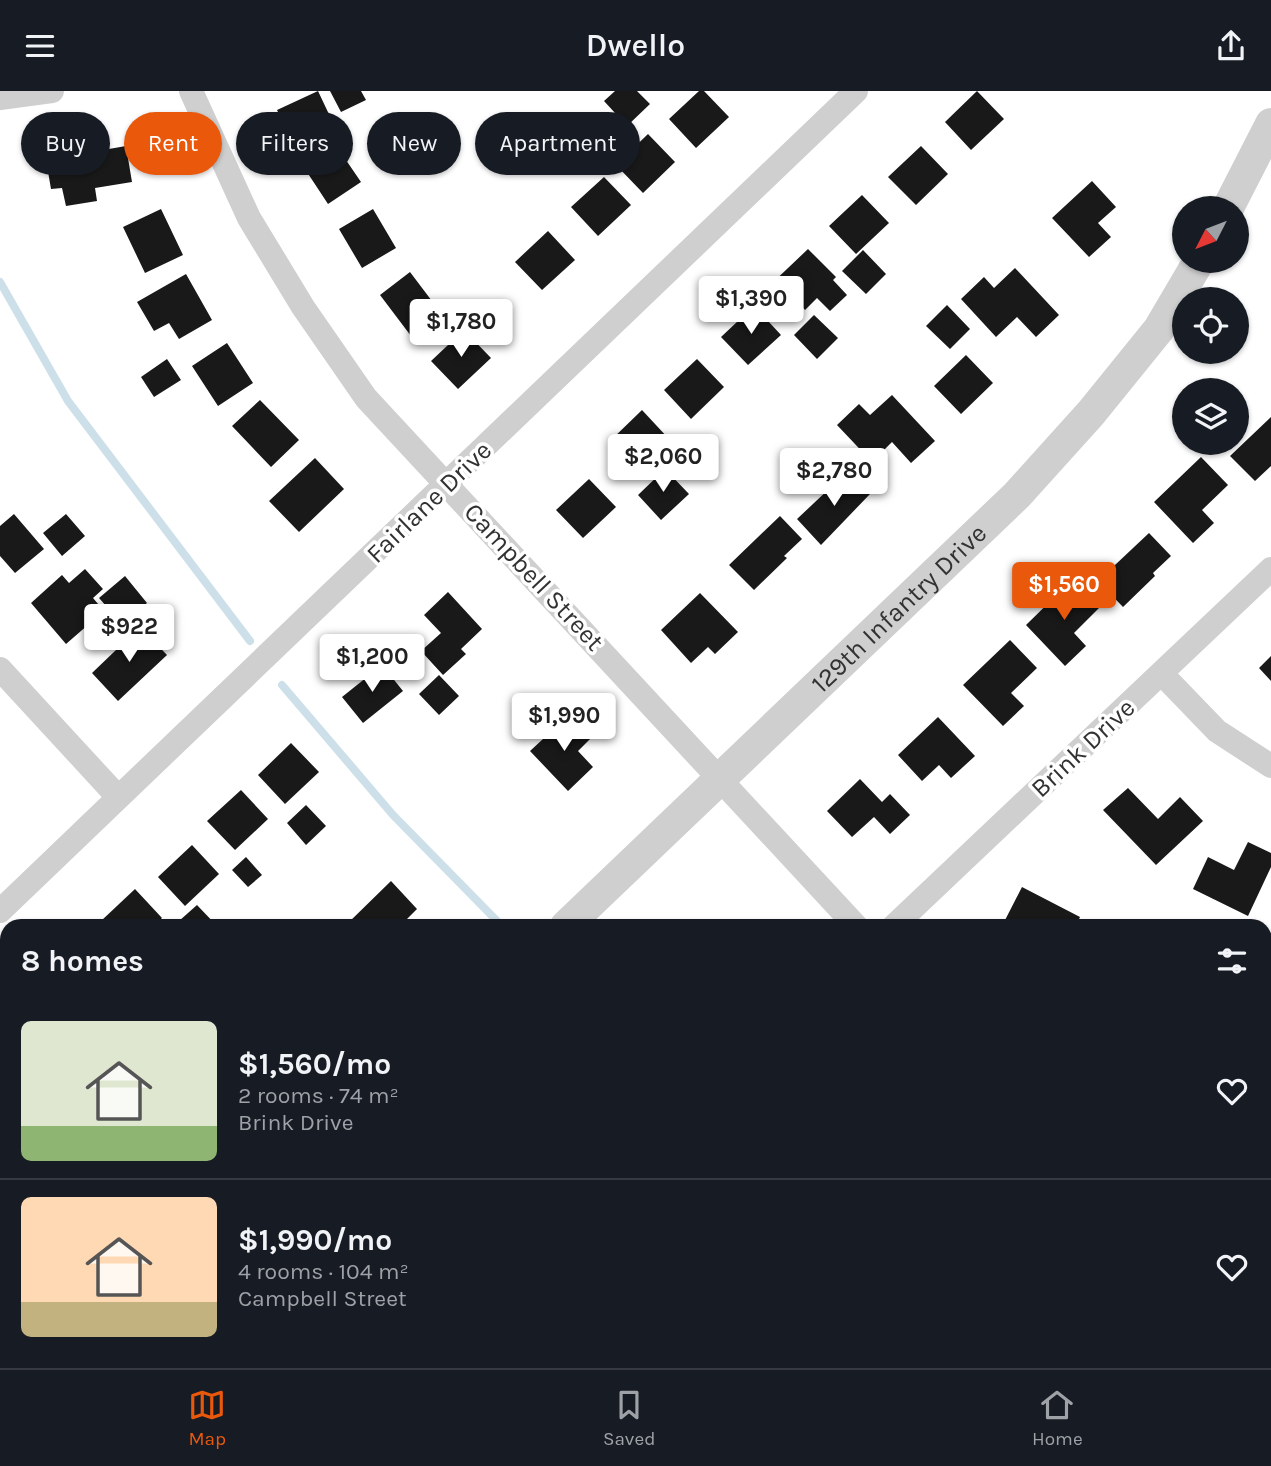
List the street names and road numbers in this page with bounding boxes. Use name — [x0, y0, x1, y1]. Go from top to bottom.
street label: Fairlane Drive — [360, 435, 498, 569]
street label: Campbell Street — [458, 497, 610, 657]
street label: 129th Infantry Drive — [804, 517, 993, 699]
street label: Brink Drive — [1025, 692, 1141, 804]

